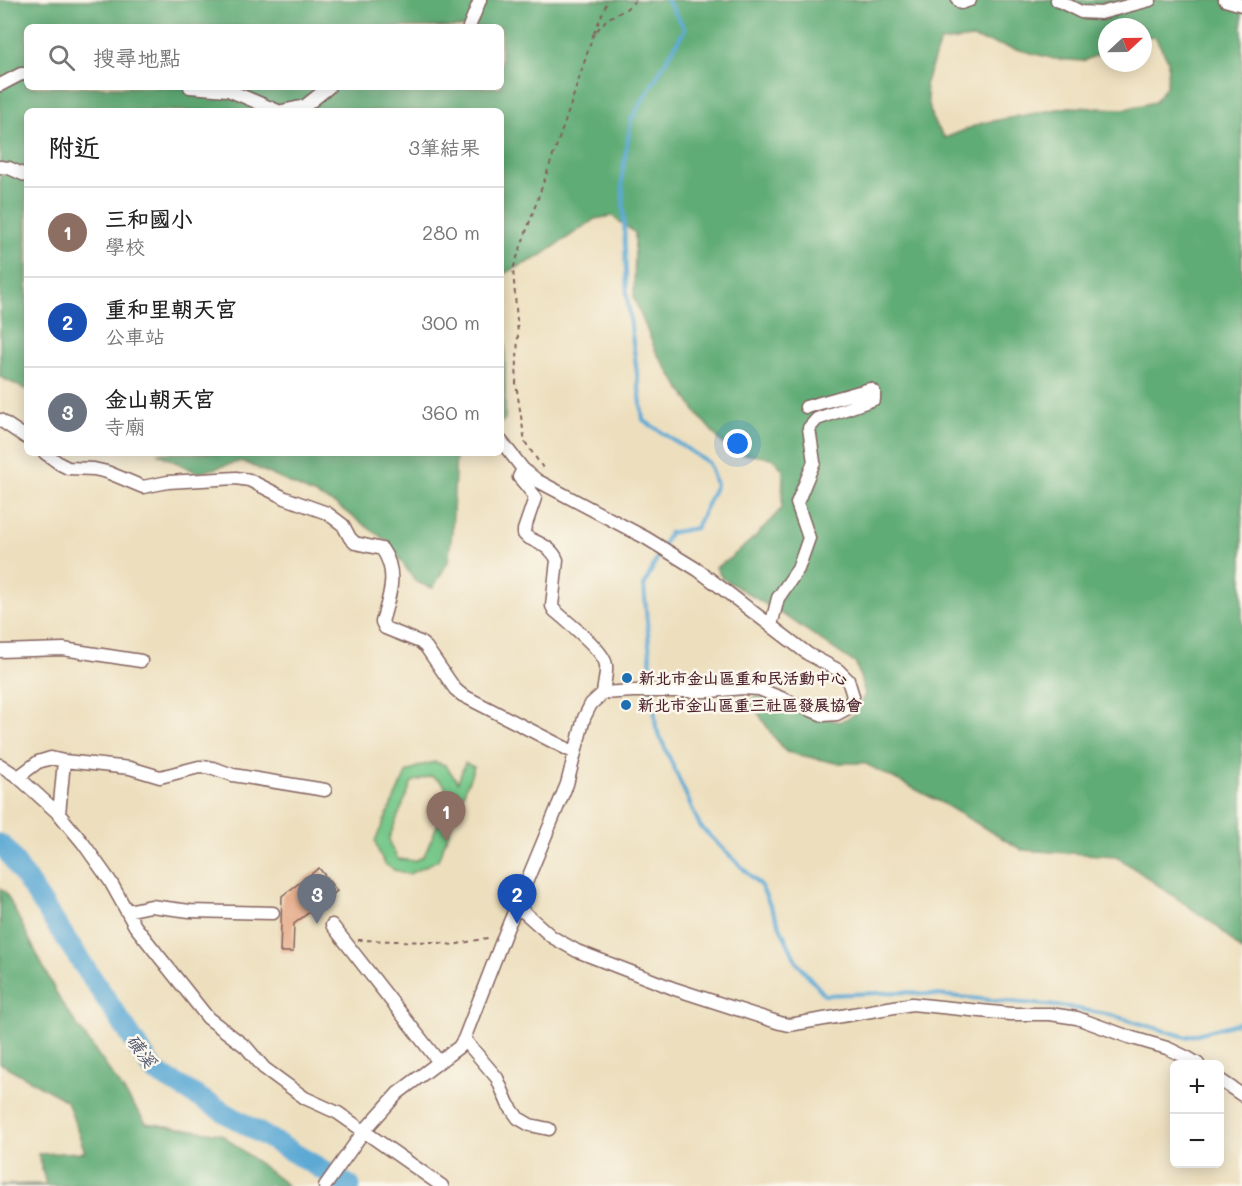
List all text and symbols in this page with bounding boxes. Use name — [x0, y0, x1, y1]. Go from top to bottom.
north arrow — [1098, 18, 1152, 72]
search box — [24, 24, 504, 90]
icon: search — [45, 41, 78, 74]
text: 搜尋地點 — [93, 43, 181, 72]
text: 附近 — [48, 130, 100, 164]
text: 3筆結果 — [408, 134, 480, 160]
text: 三和國小 — [105, 204, 193, 233]
text: 1 — [63, 219, 72, 245]
text: 280 m — [422, 219, 480, 245]
text: 學校 — [105, 233, 145, 259]
text: 重和里朝天宮 — [105, 294, 237, 323]
text: 2 — [62, 309, 73, 335]
text: 300 m — [421, 309, 480, 335]
text: 公車站 — [105, 323, 165, 349]
text: 金山朝天宮 — [105, 384, 215, 413]
text: 3 — [62, 399, 74, 425]
text: 360 m — [422, 399, 480, 425]
text: 寺廟 — [105, 413, 145, 439]
your location — [723, 429, 752, 458]
place label: 新北市金山區重和民活動中心 — [639, 667, 847, 688]
marker: 新北市金山區重和民活動中心 — [620, 671, 634, 685]
place label: 新北市金山區重三社區發展協會 — [638, 694, 862, 715]
marker: 新北市金山區重三社區發展協會 — [619, 698, 633, 712]
pin: 1 — [426, 792, 466, 841]
pin: 3 — [298, 874, 336, 924]
pin: 2 — [498, 874, 536, 924]
water label: 磺溪 — [122, 1029, 163, 1073]
map controls — [1170, 1060, 1224, 1168]
button: + — [1170, 1060, 1224, 1114]
button: − — [1170, 1114, 1224, 1168]

